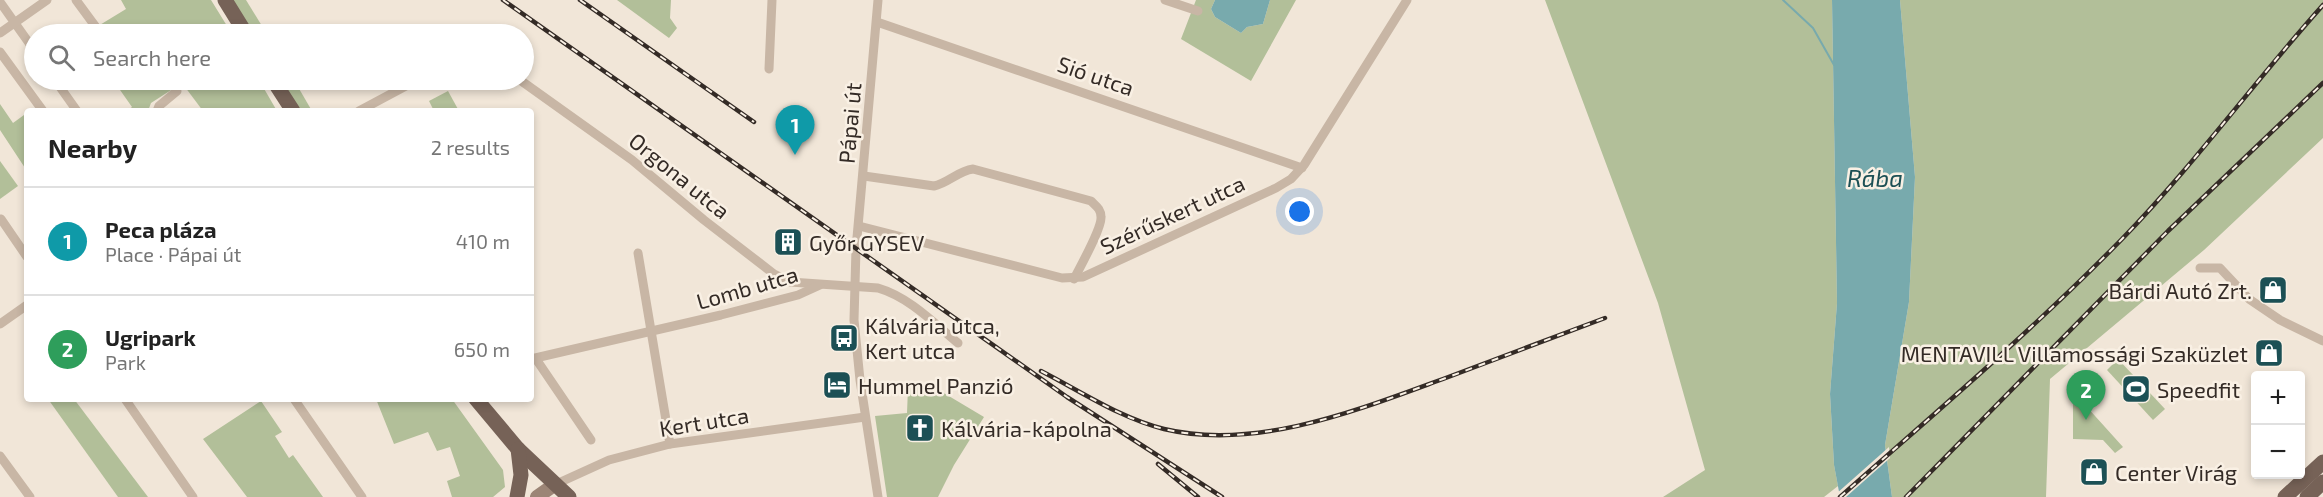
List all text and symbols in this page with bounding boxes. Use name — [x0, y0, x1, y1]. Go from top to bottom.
search box — [24, 24, 534, 90]
icon: search — [45, 41, 78, 74]
text: Search here — [93, 44, 211, 70]
street label: Sió utca — [1054, 50, 1138, 100]
street label: Pápai út — [833, 81, 865, 165]
pin: 1 — [776, 106, 814, 155]
street label: Orgona utca — [625, 127, 735, 223]
text: Nearby — [48, 132, 137, 163]
text: 2 results — [431, 135, 510, 159]
water label: Rába — [1847, 163, 1903, 192]
street label: Szérűskert utca — [1096, 169, 1248, 259]
your location — [1285, 197, 1314, 226]
text: Peca pláza — [105, 216, 217, 242]
building icon: Győr GYSEV — [772, 226, 804, 258]
text: 1 — [63, 229, 72, 253]
text: 410 m — [456, 229, 510, 253]
place label: Győr GYSEV — [809, 229, 925, 255]
text: Place · Pápai út — [105, 242, 241, 266]
street label: Lomb utca — [693, 260, 801, 314]
shop icon: Bárdi Autó Zrt. — [2257, 274, 2289, 306]
place label: Bárdi Autó Zrt. — [2109, 277, 2252, 303]
place label: Kálvária utca, Kert utca — [865, 312, 1000, 363]
bus stop icon: Kálvária utca, Kert utca — [828, 322, 860, 354]
text: Ugripark — [105, 324, 196, 350]
text: 2 — [62, 337, 73, 361]
text: 650 m — [454, 337, 510, 361]
shop icon: MENTAVILL Villamossági Szaküzlet — [2253, 337, 2285, 369]
place label: MENTAVILL Villamossági Szaküzlet — [1901, 340, 2248, 366]
text: Park — [105, 350, 146, 374]
hotel icon: Hummel Panzió — [821, 369, 853, 401]
pin: 2 — [2066, 370, 2106, 420]
map controls — [2251, 371, 2305, 479]
button: + — [2251, 371, 2305, 425]
place label: Hummel Panzió — [858, 372, 1013, 398]
sports icon: Speedfit — [2120, 373, 2152, 405]
place label: Speedfit — [2157, 376, 2240, 402]
street label: Kert utca — [657, 401, 751, 441]
church icon: Kálvária-kápolna — [904, 412, 936, 444]
place label: Kálvária-kápolna — [941, 415, 1112, 441]
button: − — [2251, 425, 2305, 479]
shop icon: Center Virág — [2078, 456, 2110, 488]
place label: Center Virág — [2115, 459, 2237, 485]

